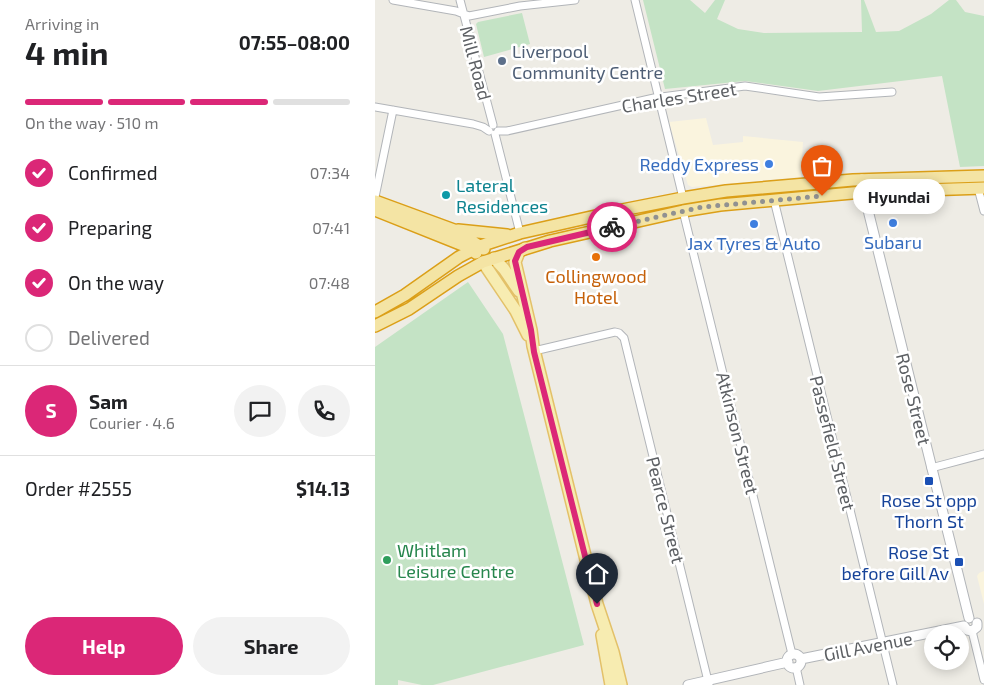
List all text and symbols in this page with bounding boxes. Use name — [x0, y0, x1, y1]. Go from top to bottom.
text: Arriving in — [25, 14, 99, 33]
street label: Mill Road — [456, 23, 496, 103]
text: 07:55–08:00 — [239, 31, 350, 54]
text: 4 min — [25, 33, 109, 71]
place label: Liverpool Community Centre — [512, 40, 663, 83]
marker: Liverpool Community Centre — [496, 55, 508, 67]
street label: Charles Street — [620, 77, 738, 117]
text: On the way · 510 m — [25, 113, 159, 132]
pin — [801, 145, 843, 196]
icon: bag — [808, 152, 836, 180]
place label: Reddy Express — [640, 153, 759, 175]
marker: Reddy Express — [763, 158, 775, 170]
icon: check — [25, 159, 53, 187]
text: Confirmed — [68, 161, 158, 184]
text: 07:34 — [310, 163, 350, 182]
place label: Lateral Residences — [456, 174, 548, 217]
callout: Hyundai — [852, 178, 945, 214]
text: Hyundai — [868, 187, 930, 206]
marker: Lateral Residences — [440, 189, 452, 201]
courier — [587, 202, 637, 252]
icon: bike — [598, 213, 626, 241]
icon: check — [25, 214, 53, 242]
text: Preparing — [68, 216, 152, 239]
marker: Subaru — [887, 217, 899, 229]
text: 07:41 — [312, 218, 350, 237]
marker: Jax Tyres & Auto — [748, 218, 760, 230]
place label: Subaru — [864, 231, 922, 253]
place label: Jax Tyres & Auto — [687, 232, 821, 254]
marker: Collingwood Hotel — [590, 251, 602, 263]
place label: Collingwood Hotel — [545, 265, 647, 308]
icon: check — [25, 269, 53, 297]
text: On the way — [68, 271, 164, 294]
text: 07:48 — [309, 273, 350, 292]
text: Delivered — [68, 326, 150, 349]
street label: Rose Street — [892, 351, 936, 447]
street label: Atkinson Street — [712, 369, 764, 497]
street label: Passefield Street — [806, 373, 860, 513]
button: chat — [234, 385, 286, 437]
button: phone — [298, 385, 350, 437]
text: Sam — [89, 390, 128, 413]
text: S — [45, 399, 57, 422]
text: Courier · 4.6 — [89, 413, 175, 432]
street label: Pearce Street — [642, 454, 690, 566]
marker: Rose St opp Thorn St — [923, 475, 935, 487]
text: Order #2555 — [25, 477, 132, 500]
text: $14.13 — [296, 477, 350, 500]
place label: Rose St opp Thorn St — [881, 489, 977, 532]
place label: Whitlam Leisure Centre — [397, 539, 514, 582]
place label: Rose St before Gill Av — [842, 541, 949, 584]
pin — [576, 553, 618, 604]
marker: Whitlam Leisure Centre — [381, 554, 393, 566]
marker: Rose St before Gill Av — [953, 556, 965, 568]
icon: home — [583, 560, 611, 588]
button: Help — [25, 617, 183, 675]
button: Share — [193, 617, 350, 675]
map controls — [924, 625, 969, 670]
button: locate — [924, 625, 969, 670]
street label: Gill Avenue — [822, 627, 914, 665]

